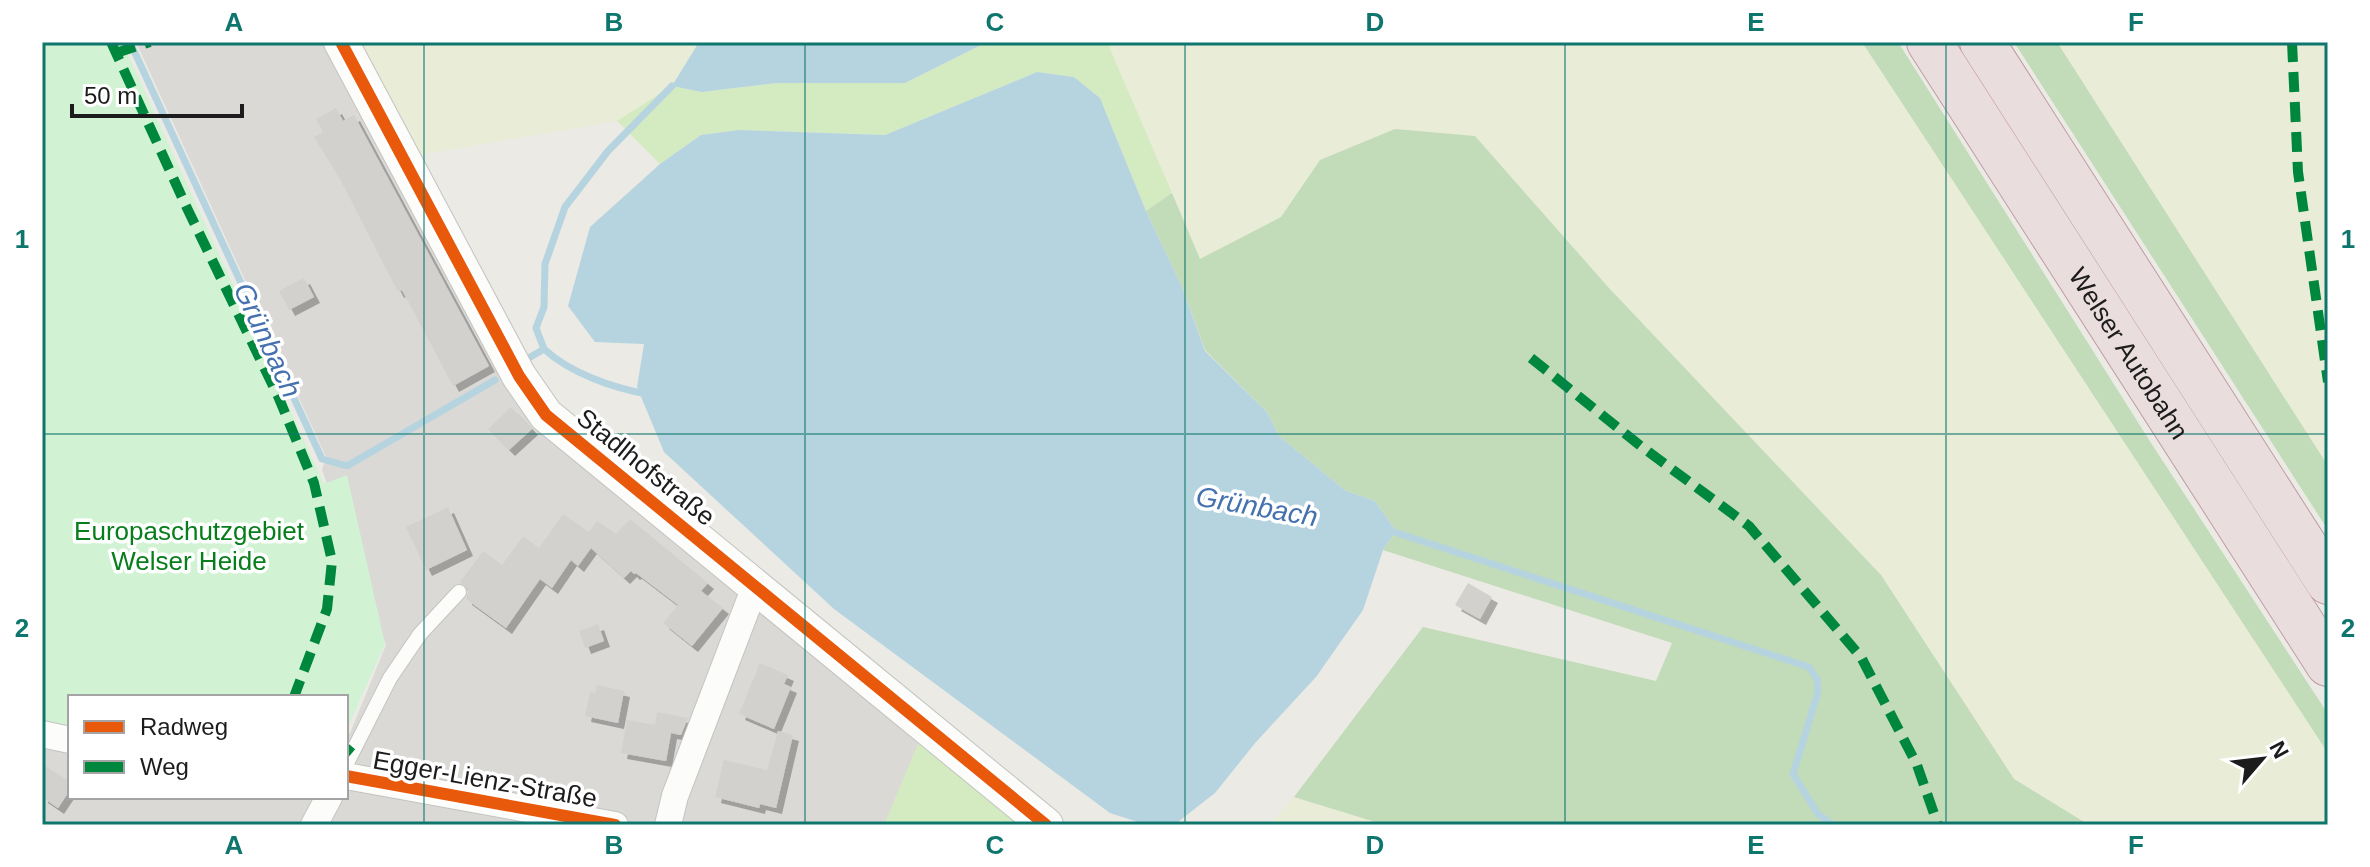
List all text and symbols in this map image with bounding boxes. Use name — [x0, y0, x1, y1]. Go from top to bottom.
text: A — [225, 7, 244, 37]
text: B — [605, 7, 623, 37]
text: C — [986, 7, 1005, 37]
text: D — [1366, 7, 1384, 37]
text: E — [1747, 7, 1765, 37]
text: F — [2128, 7, 2144, 37]
scale bar — [72, 68, 242, 118]
text: 50 m — [84, 82, 137, 109]
text: 1 — [15, 224, 29, 254]
text: 1 — [2341, 224, 2355, 254]
street label: Welser Autobahn — [2063, 262, 2195, 445]
water label: Grünbach — [228, 278, 308, 402]
street label: Stadlhofstraße — [571, 402, 721, 532]
water label: Grünbach — [1194, 481, 1320, 532]
park label: Europaschutzgebiet Welser Heide — [74, 516, 305, 576]
text: 2 — [15, 613, 29, 643]
text: 2 — [2341, 613, 2355, 643]
legend — [68, 695, 348, 799]
text: Radweg — [140, 713, 228, 740]
north arrow — [2222, 719, 2302, 799]
text: N — [2264, 737, 2294, 763]
street label: Egger-Lienz-Straße — [371, 745, 599, 813]
text: Weg — [140, 753, 189, 780]
text: A — [225, 830, 244, 860]
text: B — [605, 830, 623, 860]
text: C — [986, 830, 1005, 860]
text: D — [1366, 830, 1384, 860]
text: E — [1747, 830, 1765, 860]
text: F — [2128, 830, 2144, 860]

